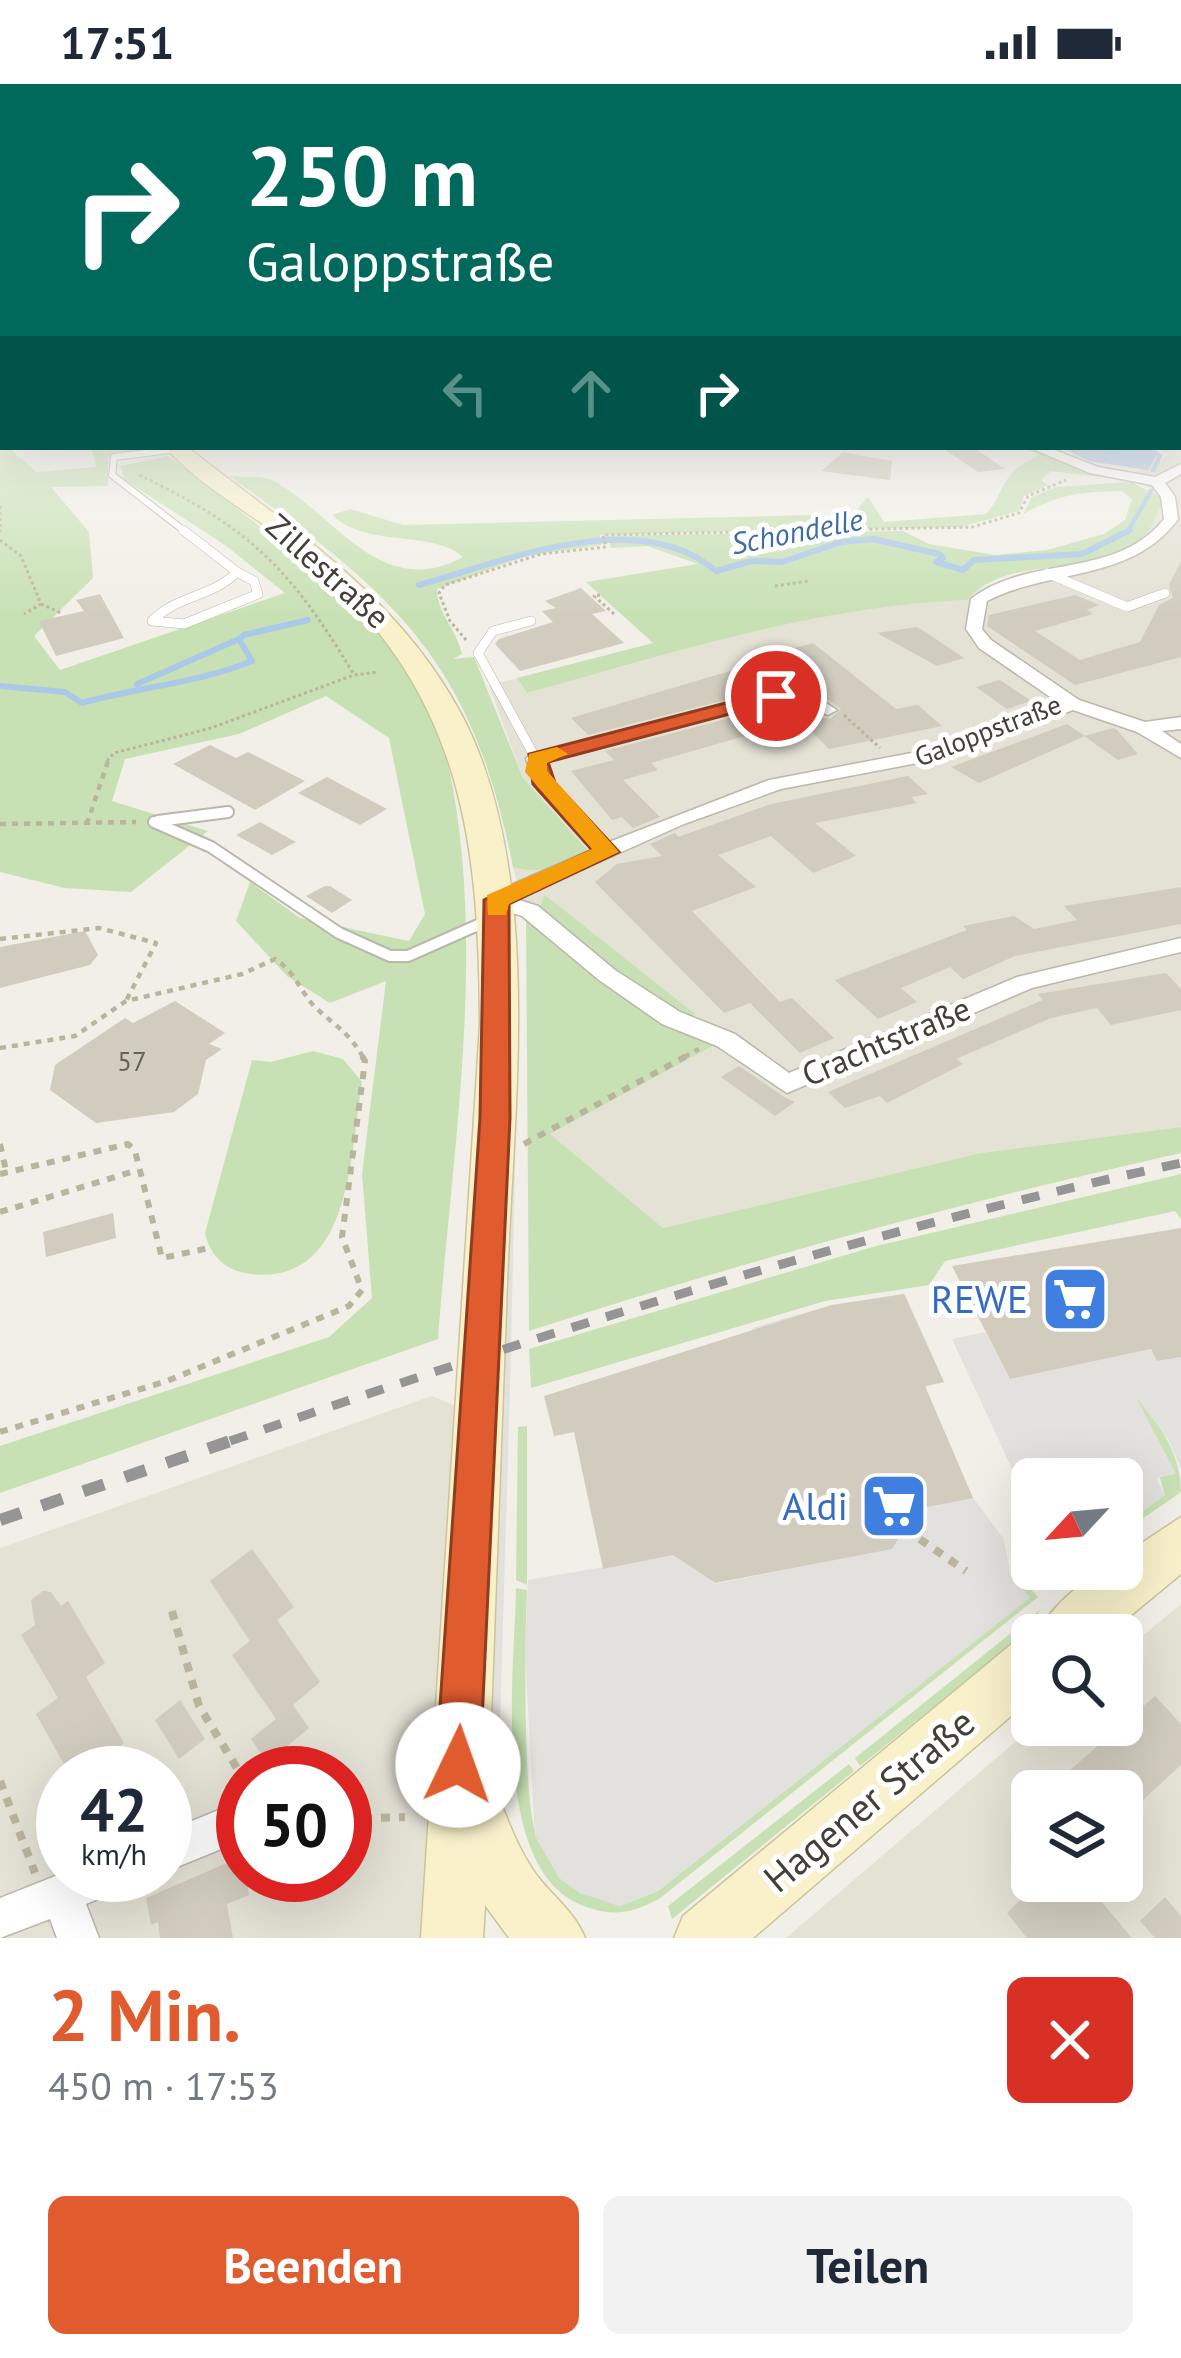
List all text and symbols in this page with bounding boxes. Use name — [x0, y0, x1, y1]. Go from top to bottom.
text: 17:51 — [60, 13, 174, 71]
text: 250 m — [246, 120, 478, 229]
icon: right — [48, 132, 204, 288]
text: Galoppstraße — [246, 226, 555, 296]
icon: left — [432, 360, 498, 426]
icon: ahead — [558, 360, 624, 426]
icon: right — [684, 360, 750, 426]
water label: Schondelle — [727, 499, 866, 562]
street label: Zillestraße — [258, 504, 399, 637]
pin — [725, 645, 827, 747]
icon: arrive — [743, 663, 809, 729]
street label: Galoppstraße — [910, 687, 1066, 774]
street label: Crachtstraße — [795, 986, 977, 1095]
house number: 57 — [117, 1044, 147, 1078]
supermarket icon: REWE — [1040, 1264, 1110, 1334]
place label: REWE — [931, 1273, 1028, 1324]
north arrow — [1011, 1458, 1143, 1590]
map controls — [1011, 1458, 1143, 1902]
supermarket icon: Aldi — [859, 1471, 929, 1541]
place label: Aldi — [782, 1480, 848, 1531]
button: search — [1011, 1614, 1143, 1746]
street label: Hagener Straße — [752, 1696, 985, 1903]
position arrow — [395, 1702, 521, 1828]
speed limit sign: 50 — [216, 1746, 372, 1902]
text: 42 — [80, 1770, 148, 1848]
button: layers — [1011, 1770, 1143, 1902]
text: km/h — [81, 1834, 147, 1873]
text: 2 Min. — [48, 1968, 241, 2061]
button: close — [1007, 1977, 1133, 2103]
text: 450 m · 17:53 — [48, 2060, 279, 2111]
button: Beenden — [48, 2196, 579, 2334]
button: Teilen — [603, 2196, 1133, 2334]

